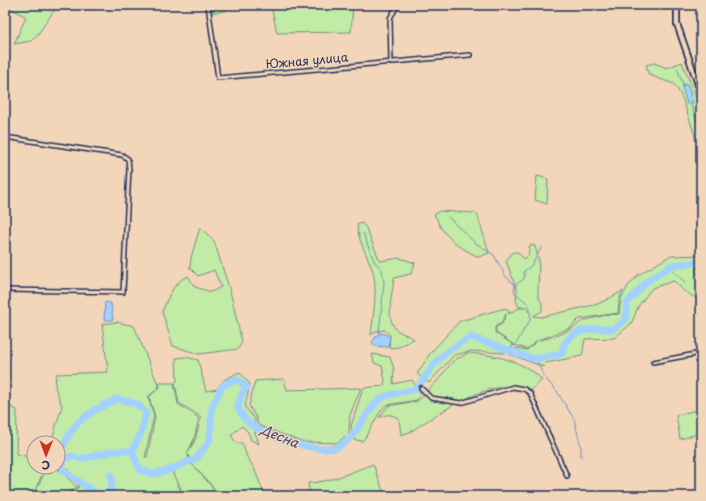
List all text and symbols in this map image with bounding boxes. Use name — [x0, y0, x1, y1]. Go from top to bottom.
street label: Южная улица — [265, 47, 349, 73]
water label: Десна — [258, 419, 303, 452]
north arrow — [26, 435, 66, 475]
text: С — [42, 457, 50, 474]

